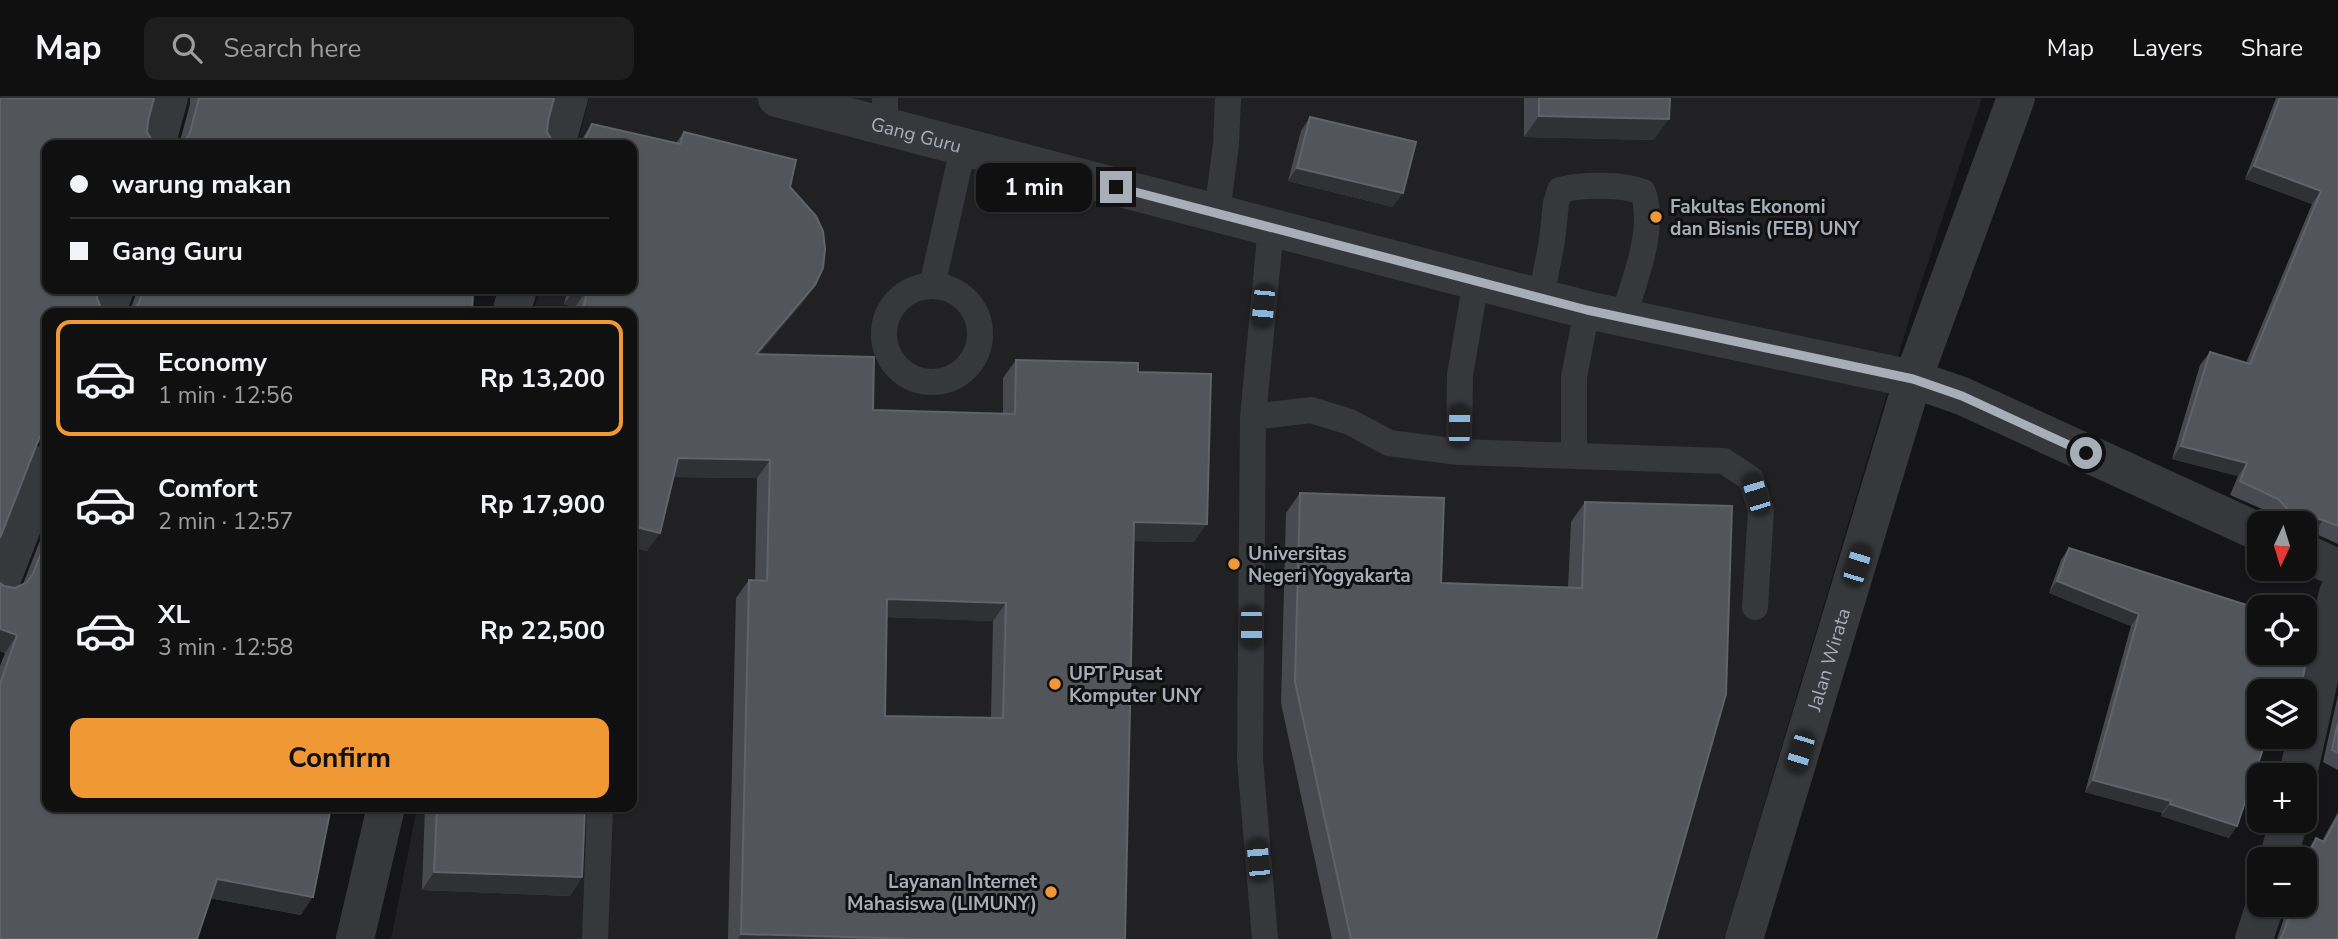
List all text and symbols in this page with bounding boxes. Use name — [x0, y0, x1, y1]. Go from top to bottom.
search box — [144, 17, 634, 80]
text: Map — [35, 26, 102, 71]
icon: search — [168, 29, 206, 67]
text: Search here — [224, 31, 361, 66]
text: Map — [2047, 32, 2094, 64]
text: Layers — [2132, 32, 2203, 64]
text: Share — [2241, 32, 2303, 64]
street label: Gang Guru — [868, 111, 964, 160]
callout: 1 min — [976, 162, 1092, 212]
text: warung makan — [112, 167, 292, 202]
route end — [1100, 171, 1132, 203]
text: 1 min — [1004, 172, 1064, 203]
place label: Fakultas Ekonomi dan Bisnis (FEB) UNY — [1670, 194, 1861, 242]
marker: Fakultas Ekonomi dan Bisnis (FEB) UNY — [1648, 209, 1664, 225]
text: Gang Guru — [112, 234, 243, 269]
car — [1251, 284, 1276, 328]
text: Economy — [158, 345, 267, 380]
icon: car — [74, 347, 137, 410]
text: Rp 13,200 — [480, 361, 605, 396]
text: 1 min · 12:56 — [158, 380, 293, 411]
car — [1449, 405, 1470, 447]
route start — [2070, 437, 2102, 469]
text: Comfort — [158, 471, 258, 506]
car — [1740, 471, 1773, 517]
icon: car — [74, 473, 137, 536]
text: Rp 17,900 — [480, 487, 605, 522]
text: 2 min · 12:57 — [158, 506, 293, 537]
north arrow — [2247, 511, 2317, 581]
map controls — [2247, 511, 2317, 917]
place label: Universitas Negeri Yogyakarta — [1248, 541, 1411, 589]
car — [1841, 542, 1874, 588]
marker: Universitas Negeri Yogyakarta — [1226, 556, 1242, 572]
button: locate — [2247, 595, 2317, 665]
text: XL — [158, 597, 190, 632]
icon: car — [74, 599, 137, 662]
street label: Jalan Wirata — [1801, 605, 1857, 715]
car — [1241, 606, 1262, 648]
text: Rp 22,500 — [480, 613, 605, 648]
text: 3 min · 12:58 — [158, 632, 293, 663]
place label: UPT Pusat Komputer UNY — [1069, 661, 1203, 709]
marker: UPT Pusat Komputer UNY — [1047, 676, 1063, 692]
button: layers — [2247, 679, 2317, 749]
button: Confirm — [70, 718, 609, 798]
car — [1784, 729, 1817, 775]
button: + — [2247, 763, 2317, 833]
car — [1246, 838, 1271, 882]
button: − — [2247, 847, 2317, 917]
place label: Layanan Internet Mahasiswa (LIMUNY) — [847, 869, 1038, 917]
marker: Layanan Internet Mahasiswa (LIMUNY) — [1043, 884, 1059, 900]

